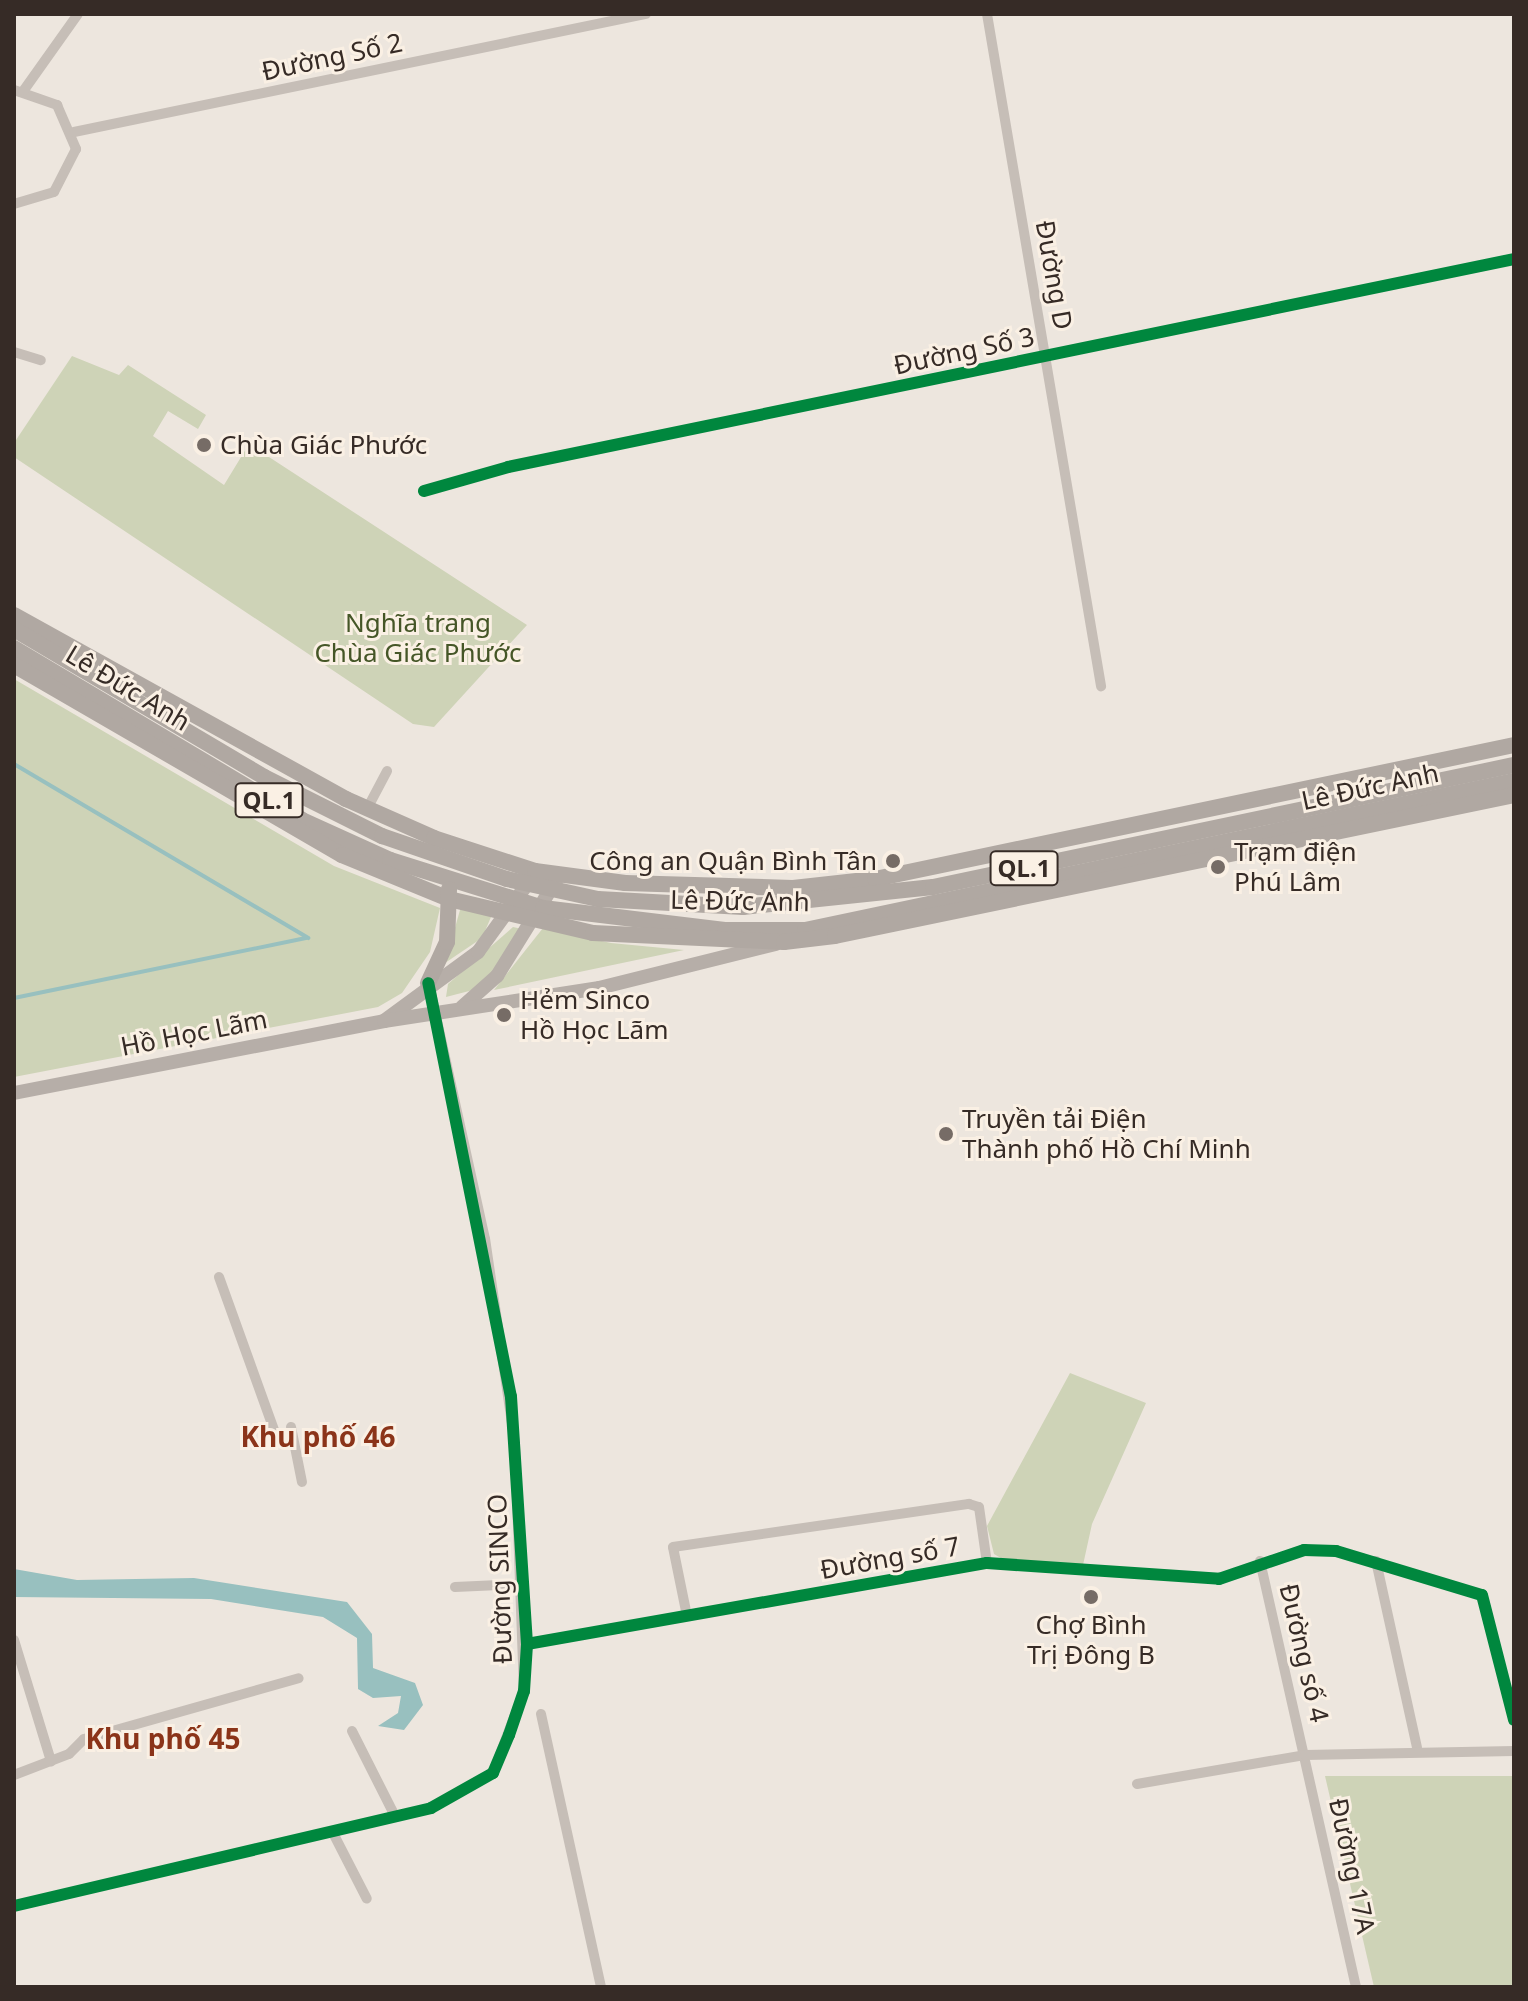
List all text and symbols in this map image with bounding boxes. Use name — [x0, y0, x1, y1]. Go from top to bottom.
street label: Đường Số 2 — [259, 27, 405, 87]
street label: Đường D — [1029, 218, 1079, 332]
street label: Đường Số 3 — [891, 321, 1037, 381]
place label: Chùa Giác Phước — [220, 429, 427, 461]
marker: Chùa Giác Phước — [195, 436, 213, 454]
park label: Nghĩa trang Chùa Giác Phước — [314, 607, 522, 668]
street label: Lê Đức Anh — [60, 639, 196, 737]
street label: Lê Đức Anh — [1299, 757, 1441, 817]
road number: QL.1 — [233, 780, 305, 820]
place label: Trạm điện Phú Lâm — [1234, 836, 1357, 898]
place label: Công an Quận Bình Tân — [589, 845, 877, 877]
road number: QL.1 — [988, 848, 1060, 888]
marker: Công an Quận Bình Tân — [884, 852, 902, 870]
marker: Trạm điện Phú Lâm — [1209, 858, 1227, 876]
street label: Lê Đức Anh — [670, 884, 810, 918]
place label: Hẻm Sinco Hồ Học Lãm — [520, 984, 669, 1046]
street label: Hồ Học Lãm — [118, 1004, 270, 1062]
marker: Hẻm Sinco Hồ Học Lãm — [495, 1006, 513, 1024]
place label: Truyền tải Điện Thành phố Hồ Chí Minh — [962, 1103, 1251, 1164]
marker: Truyền tải Điện Thành phố Hồ Chí Minh — [937, 1125, 955, 1143]
district label: Khu phố 46 — [241, 1419, 395, 1453]
street label: Đường SINCO — [481, 1493, 519, 1665]
street label: Đường số 7 — [818, 1530, 962, 1586]
street label: Đường số 4 — [1273, 1581, 1335, 1725]
marker: Chợ Bình Trị Đông B — [1082, 1588, 1100, 1606]
place label: Chợ Bình Trị Đông B — [1027, 1609, 1155, 1670]
district label: Khu phố 45 — [86, 1721, 240, 1755]
street label: Đường 17A — [1322, 1795, 1382, 1937]

